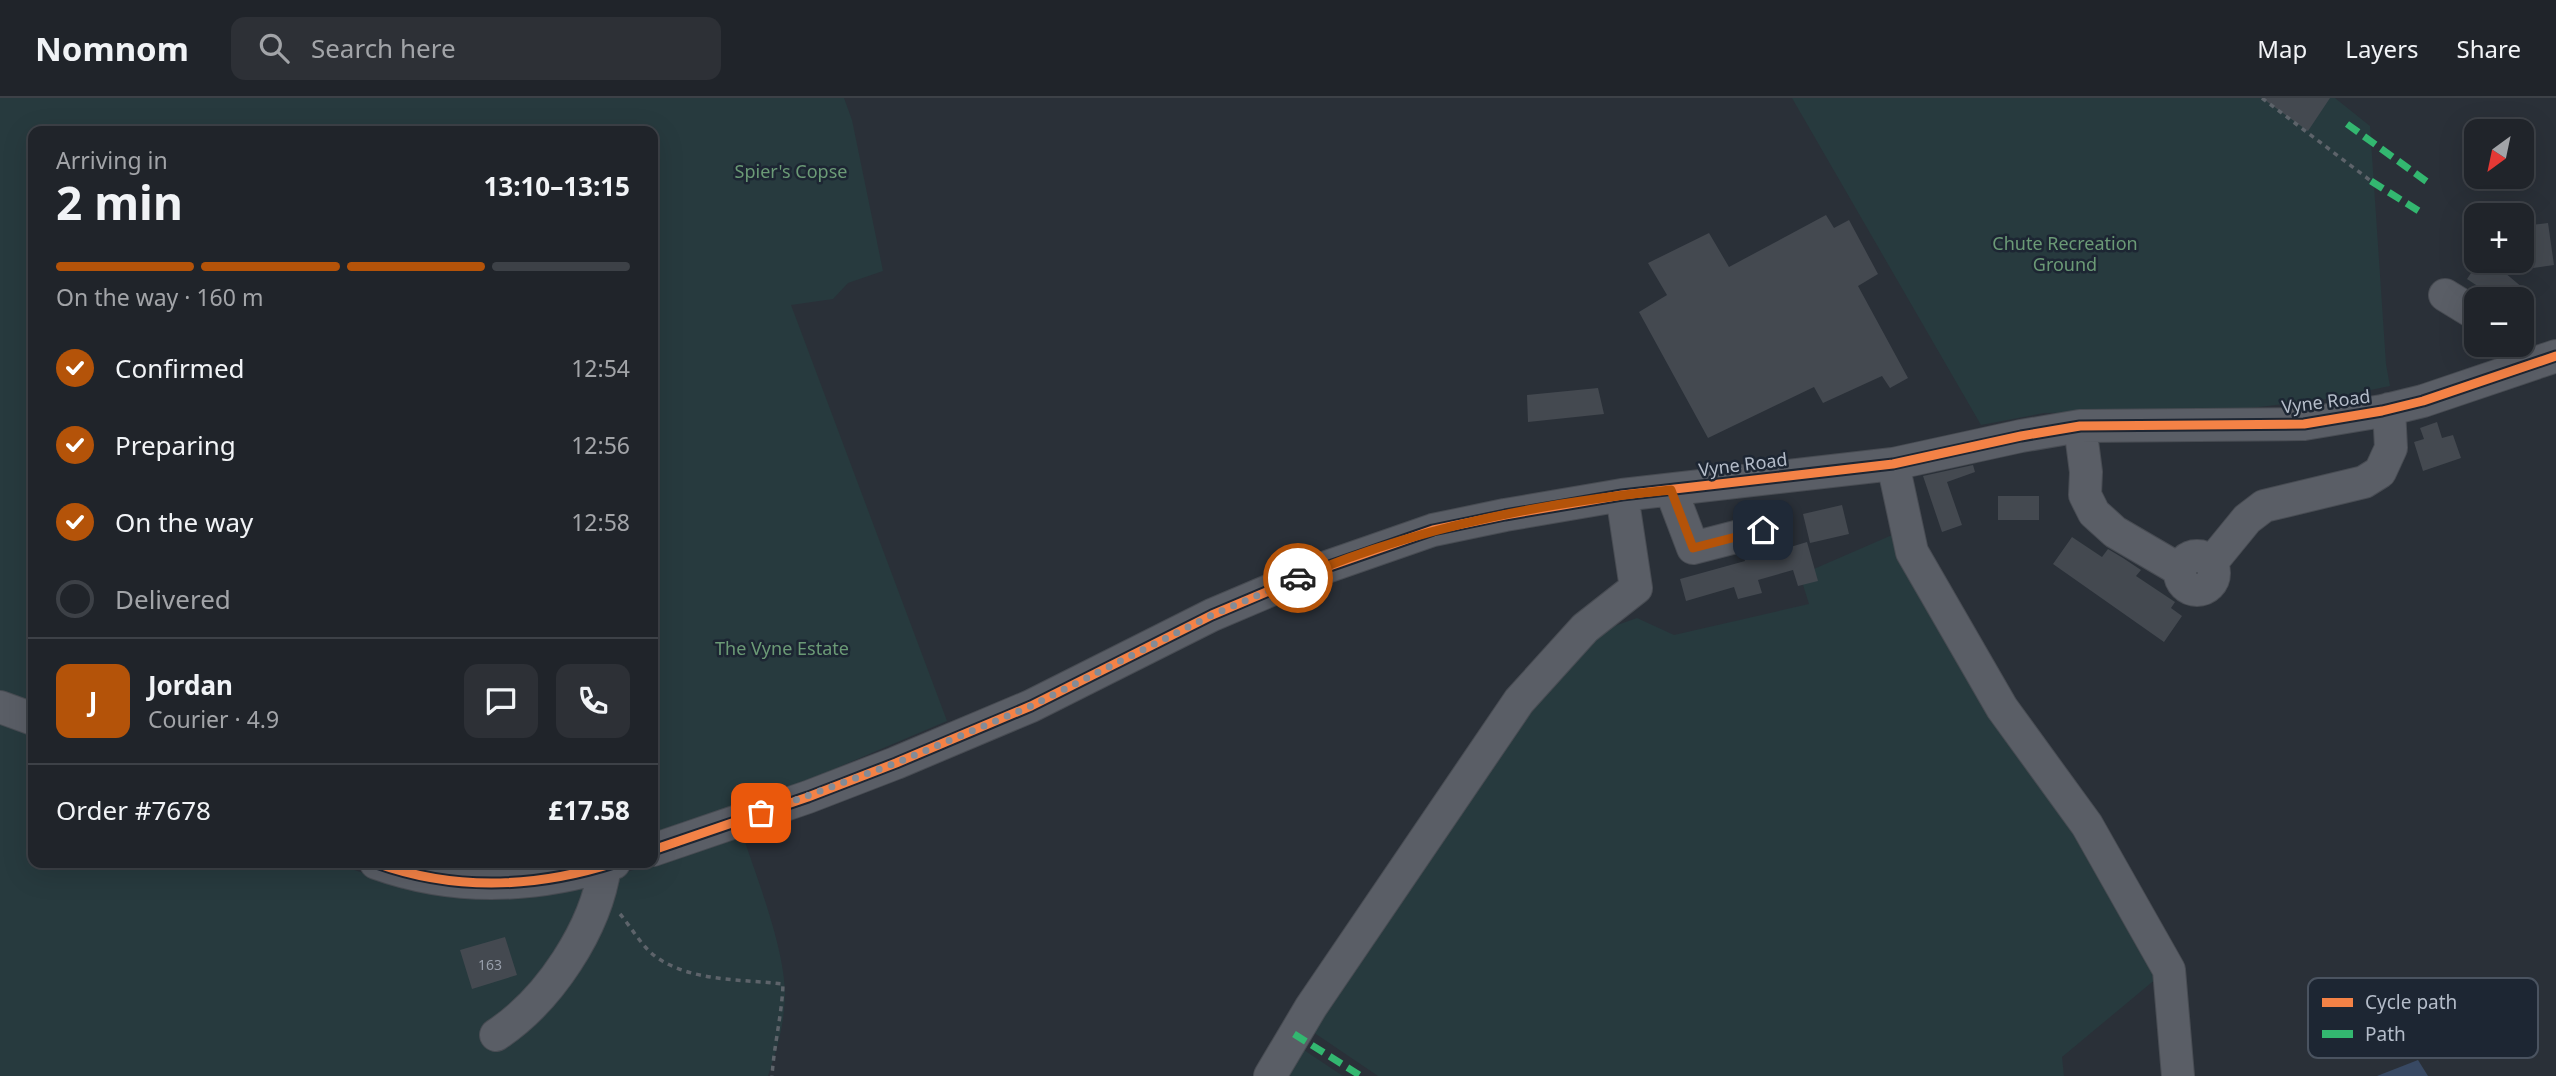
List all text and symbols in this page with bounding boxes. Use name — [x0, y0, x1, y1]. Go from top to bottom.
search box — [231, 17, 721, 80]
text: Nomnom — [35, 26, 189, 71]
icon: search — [255, 29, 293, 67]
text: Search here — [311, 30, 456, 66]
text: Map — [2257, 32, 2307, 65]
text: Layers — [2345, 32, 2419, 65]
text: Share — [2457, 32, 2521, 65]
north arrow — [2464, 119, 2534, 189]
map controls — [2464, 119, 2534, 357]
text: Arriving in — [56, 144, 168, 176]
park label: Spier's Copse — [735, 159, 847, 183]
text: 13:10–13:15 — [483, 168, 630, 204]
text: 2 min — [56, 171, 183, 233]
button: + — [2464, 203, 2534, 273]
park label: Chute Recreation Ground — [1992, 231, 2138, 276]
text: On the way · 160 m — [56, 281, 263, 313]
button: − — [2464, 287, 2534, 357]
icon: check — [56, 349, 94, 387]
text: Confirmed — [115, 350, 245, 386]
text: 12:54 — [571, 352, 630, 384]
street label: Vyne Road — [2280, 384, 2372, 418]
icon: check — [56, 426, 94, 464]
text: Preparing — [115, 427, 236, 463]
text: 12:56 — [571, 429, 630, 461]
street label: Vyne Road — [1697, 447, 1789, 481]
pin — [1733, 500, 1793, 560]
icon: check — [56, 503, 94, 541]
text: On the way — [115, 504, 253, 540]
text: 12:58 — [571, 506, 630, 538]
icon: home — [1744, 511, 1782, 549]
courier — [1263, 543, 1333, 613]
icon: car — [1279, 559, 1317, 597]
text: Delivered — [115, 581, 231, 617]
park label: The Vyne Estate — [715, 636, 849, 660]
button: chat — [464, 664, 538, 738]
button: phone — [556, 664, 630, 738]
text: Jordan — [148, 667, 233, 703]
text: J — [89, 683, 97, 719]
text: Courier · 4.9 — [148, 703, 279, 735]
pin — [731, 783, 791, 843]
text: Order #7678 — [56, 792, 211, 828]
text: £17.58 — [548, 792, 630, 828]
icon: bag — [742, 794, 780, 832]
house number: 163 — [478, 955, 502, 974]
legend — [2308, 978, 2538, 1058]
text: Cycle path — [2365, 989, 2457, 1015]
text: Path — [2365, 1021, 2406, 1047]

